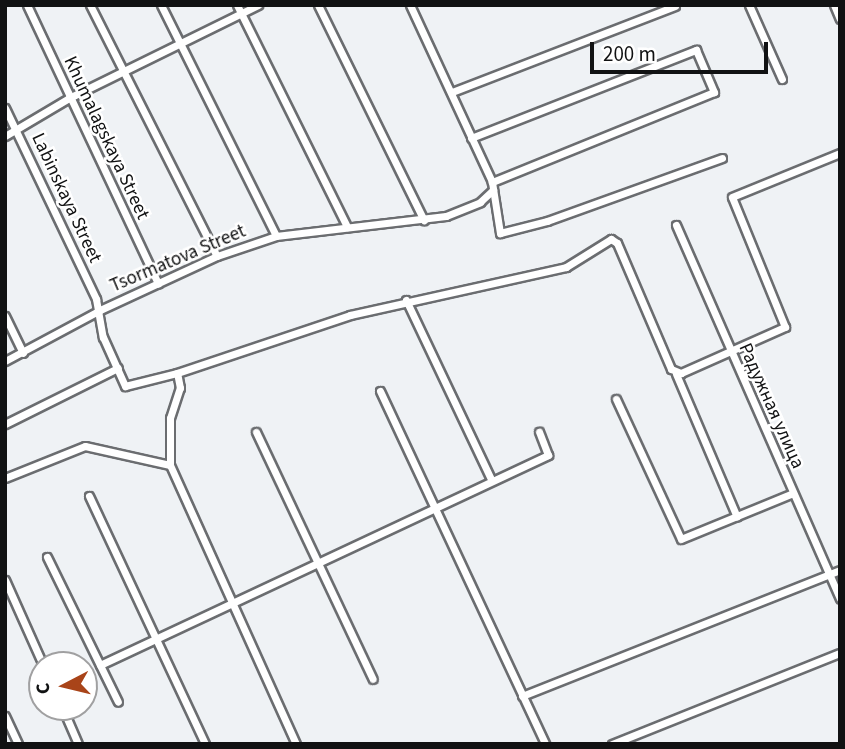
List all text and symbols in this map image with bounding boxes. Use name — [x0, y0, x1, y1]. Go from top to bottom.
scale bar — [593, 28, 772, 72]
text: 200 m — [603, 39, 656, 69]
street label: Khumalagskaya Street — [58, 53, 154, 223]
street label: Labinskaya Street — [26, 129, 106, 267]
street label: Tsormatova Street — [107, 220, 249, 298]
street label: Радужная улица — [733, 340, 809, 472]
north arrow — [28, 651, 98, 721]
text: С — [30, 681, 58, 696]

